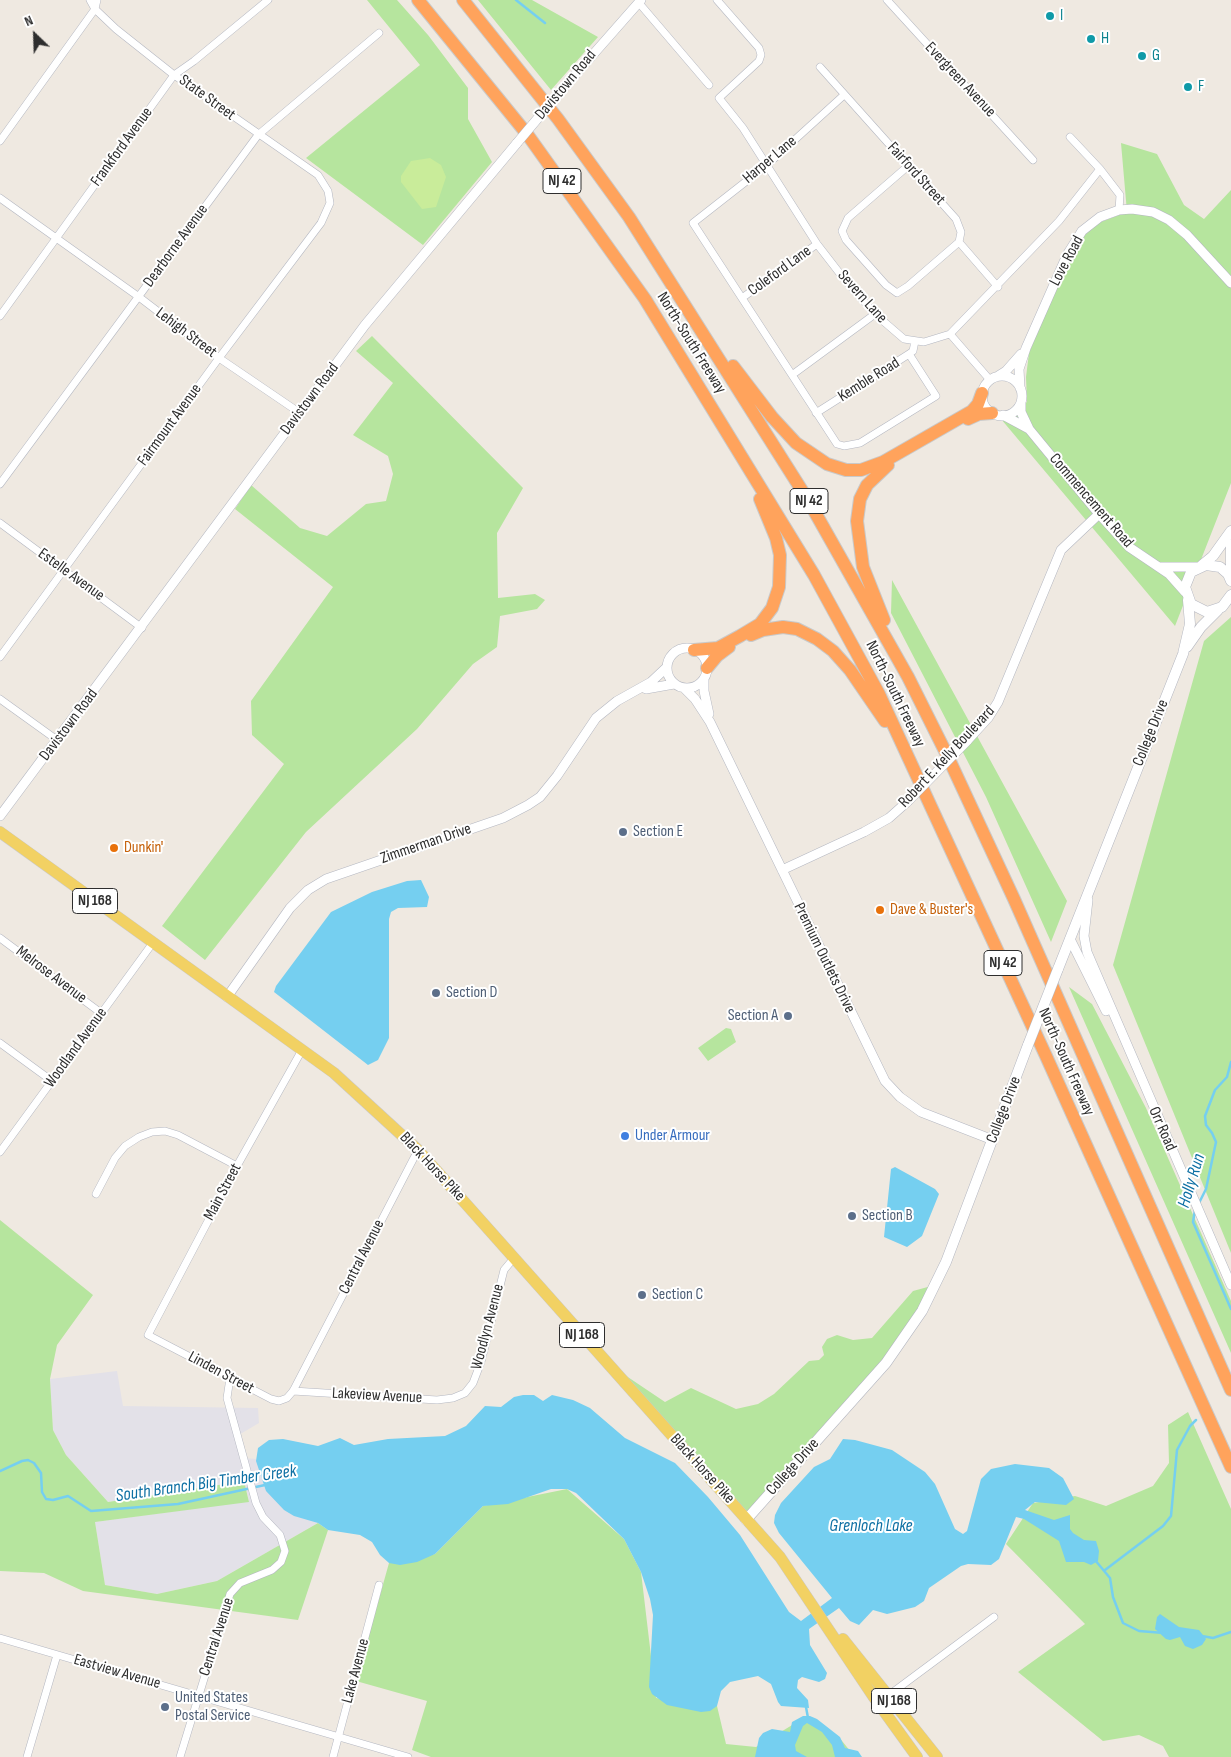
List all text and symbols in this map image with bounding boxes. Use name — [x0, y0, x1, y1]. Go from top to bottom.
place label: I — [1060, 6, 1063, 26]
north arrow — [10, 10, 60, 60]
marker: I — [1044, 10, 1056, 22]
text: N — [22, 12, 36, 30]
place label: H — [1101, 29, 1109, 49]
marker: H — [1085, 33, 1097, 45]
street label: Evergreen Avenue — [920, 39, 1000, 121]
street label: Davistown Road — [531, 46, 601, 124]
place label: G — [1152, 46, 1160, 66]
marker: G — [1136, 50, 1148, 62]
street label: State Street — [175, 71, 239, 125]
place label: F — [1198, 77, 1204, 97]
marker: F — [1182, 81, 1194, 93]
street label: Frankford Avenue — [87, 104, 157, 190]
street label: Harper Lane — [739, 132, 801, 188]
street label: Fairford Street — [883, 139, 949, 209]
road number: NJ 42 — [543, 168, 581, 194]
street label: Dearborne Avenue — [139, 201, 213, 291]
street label: Love Road — [1046, 233, 1088, 289]
street label: Coleford Lane — [745, 242, 815, 300]
street label: Severn Lane — [833, 266, 891, 328]
street label: North-South Freeway — [652, 289, 730, 397]
street label: Lehigh Street — [152, 304, 220, 362]
street label: Kemble Road — [835, 354, 903, 406]
street label: Davistown Road — [277, 359, 343, 439]
street label: Fairmount Avenue — [134, 380, 206, 470]
street label: Commencement Road — [1045, 450, 1137, 552]
road number: NJ 42 — [790, 488, 828, 514]
street label: Estelle Avenue — [34, 544, 108, 606]
street label: North-South Freeway — [861, 638, 929, 750]
street label: Davistown Road — [36, 685, 102, 765]
street label: College Drive — [1129, 697, 1173, 769]
street label: Robert E. Kelly Boulevard — [895, 702, 999, 812]
street label: Zimmerman Drive — [378, 819, 474, 869]
place label: Section E — [633, 822, 683, 842]
marker: Section E — [617, 826, 629, 838]
place label: Dunkin' — [124, 838, 163, 858]
marker: Dunkin' — [108, 842, 120, 854]
road number: NJ 168 — [72, 888, 118, 914]
street label: Premium Outlets Drive — [789, 900, 859, 1016]
place label: Dave & Buster's — [890, 900, 973, 920]
marker: Dave & Buster's — [874, 904, 886, 916]
street label: Melrose Avenue — [12, 942, 90, 1008]
road number: NJ 42 — [984, 950, 1022, 976]
place label: Section D — [446, 983, 497, 1003]
marker: Section D — [430, 987, 442, 999]
street label: Woodland Avenue — [40, 1004, 112, 1092]
street label: North-South Freeway — [1034, 1005, 1098, 1119]
place label: Section A — [728, 1006, 778, 1026]
marker: Section A — [782, 1010, 794, 1022]
street label: College Drive — [983, 1074, 1025, 1146]
street label: Orr Road — [1144, 1104, 1180, 1154]
place label: Under Armour — [635, 1126, 710, 1146]
street label: Black Horse Pike — [395, 1129, 469, 1205]
marker: Under Armour — [619, 1130, 631, 1142]
water label: Holly Run — [1174, 1151, 1210, 1211]
street label: Main Street — [200, 1160, 246, 1224]
place label: Section B — [862, 1206, 913, 1226]
marker: Section B — [846, 1210, 858, 1222]
street label: Central Avenue — [335, 1217, 389, 1297]
street label: Woodlyn Avenue — [467, 1282, 509, 1372]
place label: Section C — [652, 1285, 703, 1305]
marker: Section C — [636, 1289, 648, 1301]
road number: NJ 168 — [560, 1322, 604, 1348]
street label: Linden Street — [185, 1348, 257, 1398]
street label: Lakeview Avenue — [331, 1384, 423, 1408]
street label: Black Horse Pike — [666, 1430, 738, 1508]
street label: College Drive — [762, 1435, 824, 1499]
water label: South Branch Big Timber Creek — [114, 1461, 298, 1507]
water label: Grenloch Lake — [829, 1515, 913, 1537]
street label: Central Avenue — [195, 1596, 239, 1678]
street label: Lake Avenue — [338, 1637, 374, 1705]
street label: Eastview Avenue — [71, 1650, 163, 1694]
place label: United States Postal Service — [175, 1688, 251, 1726]
road number: NJ 168 — [872, 1688, 916, 1714]
marker: United States Postal Service — [159, 1701, 171, 1713]

